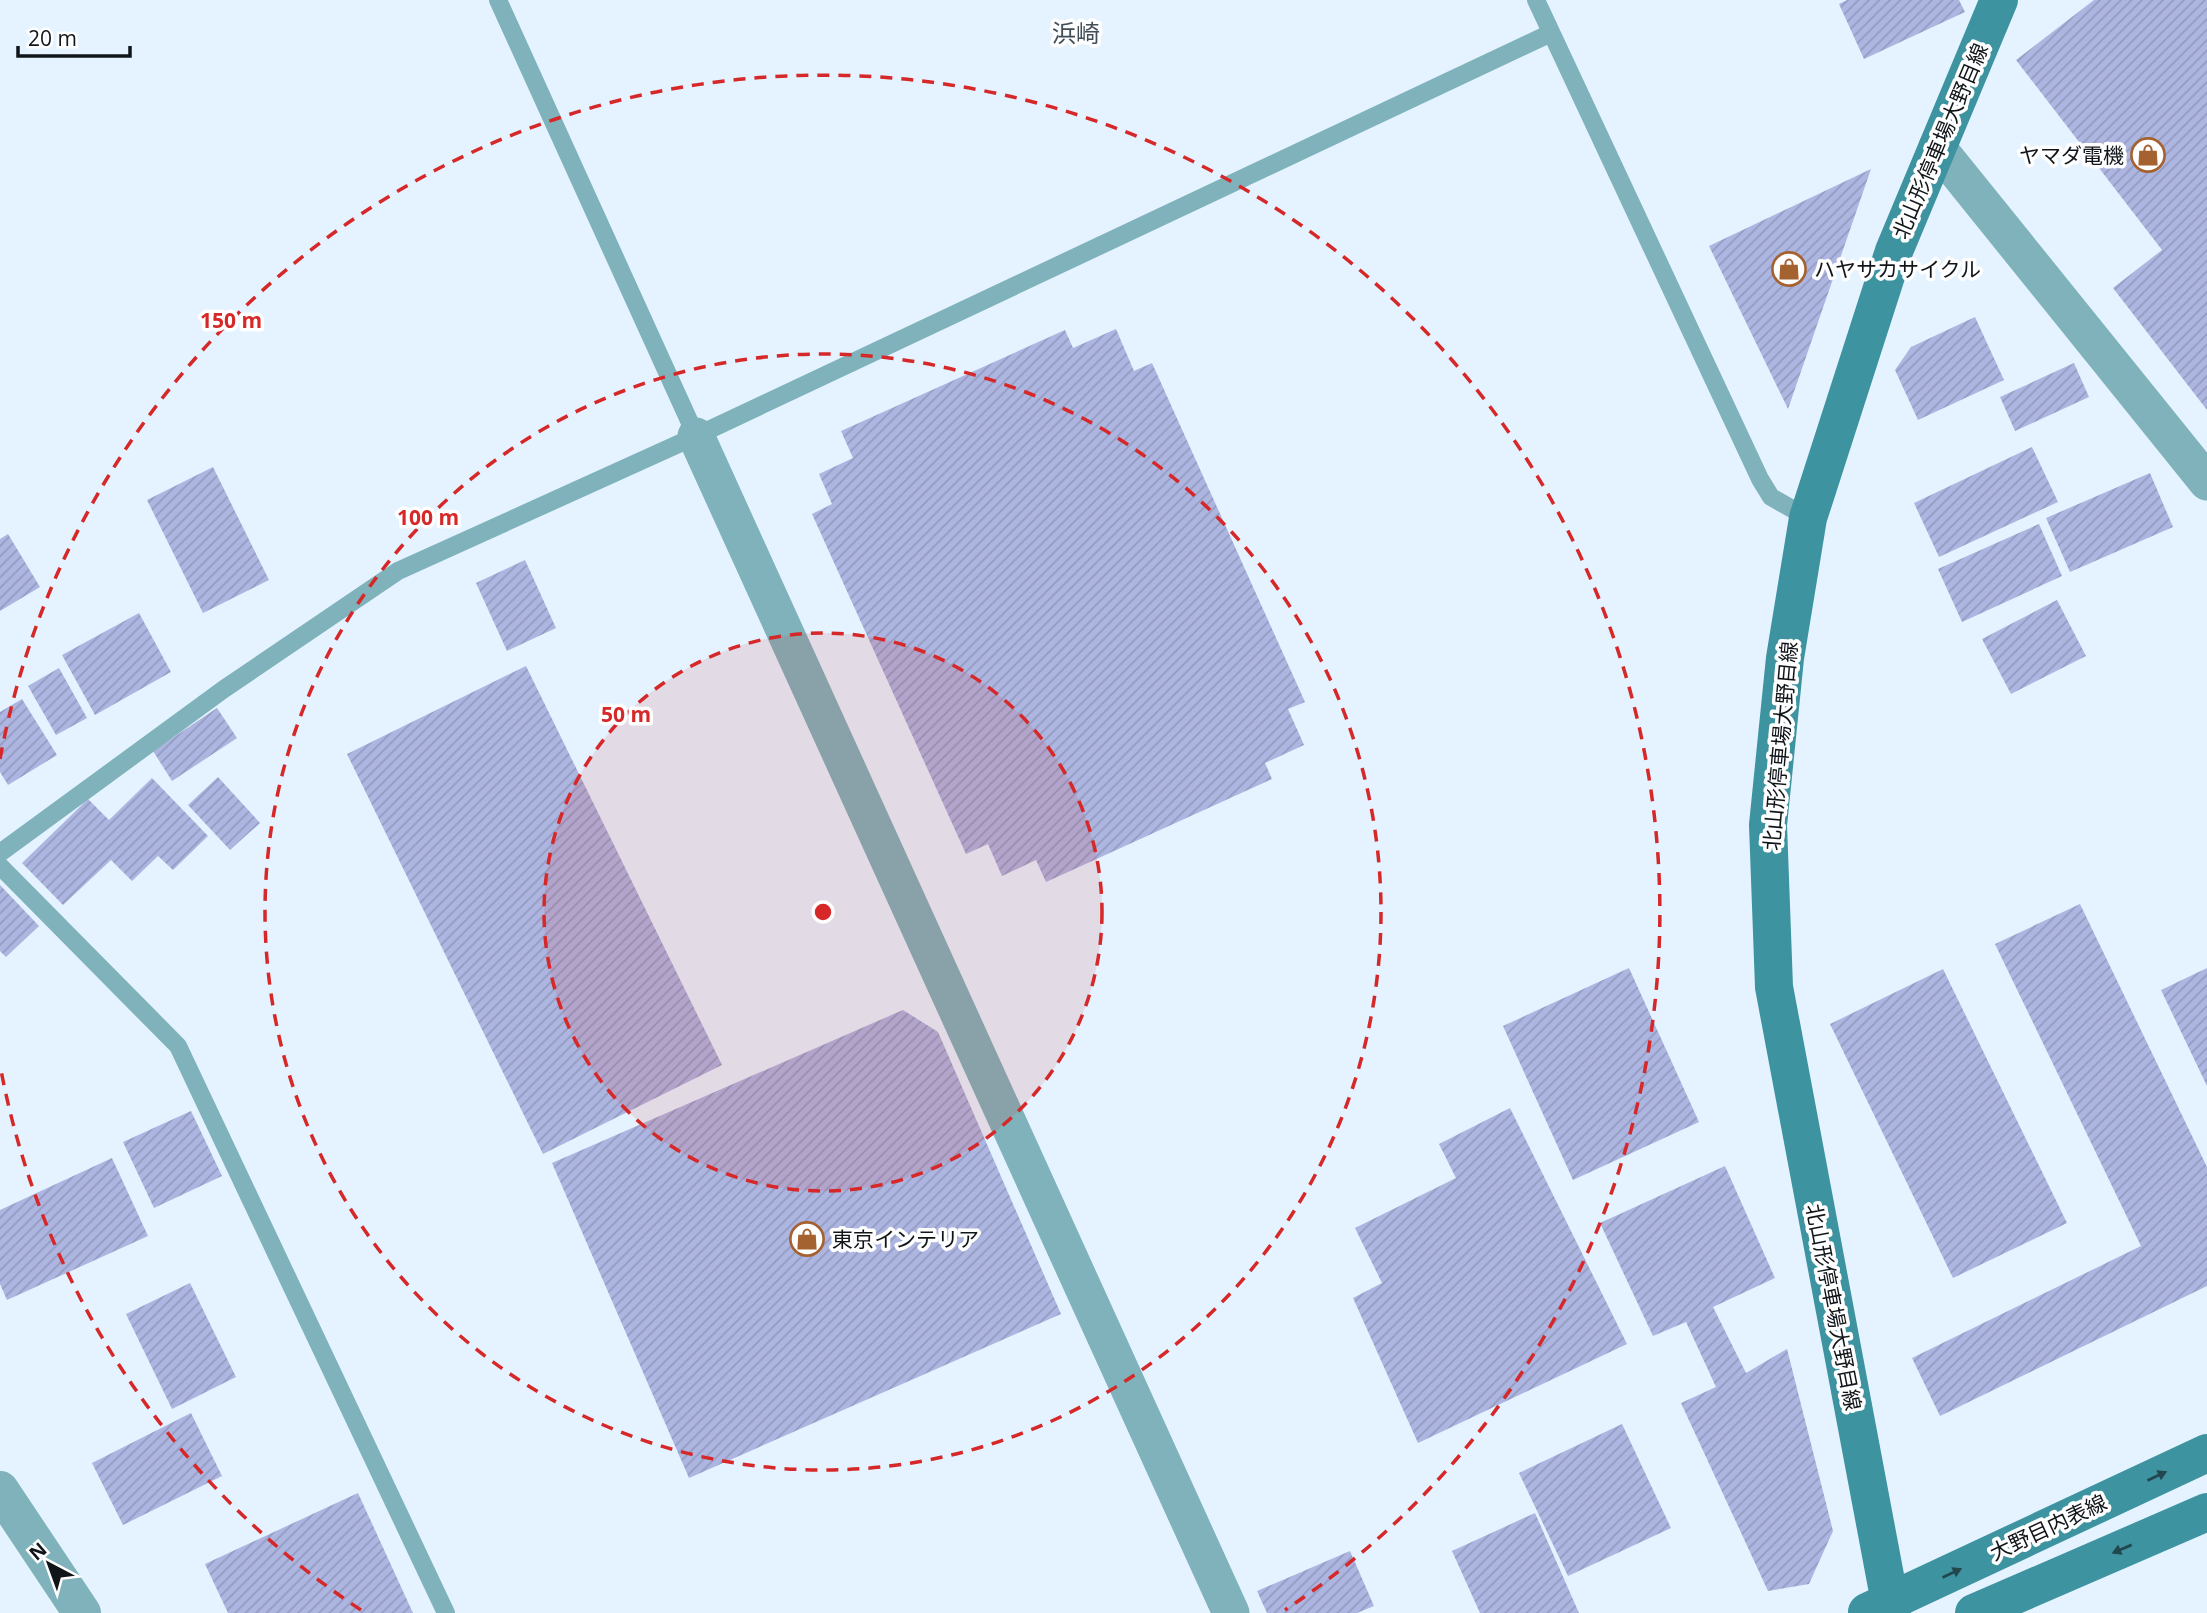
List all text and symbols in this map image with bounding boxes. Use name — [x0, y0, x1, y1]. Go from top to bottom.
scale bar — [18, 14, 130, 58]
district label: 浜崎 — [1052, 16, 1100, 49]
text: 20 m — [28, 24, 77, 52]
street label: 北山形停車場大野目線 — [1886, 39, 1994, 243]
shop icon: ヤマダ電機 — [2129, 136, 2167, 174]
place label: ヤマダ電機 — [2019, 141, 2124, 169]
shop icon: ハヤサカサイクル — [1770, 250, 1808, 288]
place label: ハヤサカサイクル — [1814, 255, 1981, 283]
text: 150 m — [200, 306, 262, 334]
text: 100 m — [397, 503, 459, 531]
street label: 北山形停車場大野目線 — [1757, 640, 1803, 852]
text: 50 m — [601, 700, 651, 728]
centre of rings — [811, 900, 835, 924]
street label: 北山形停車場大野目線 — [1800, 1201, 1868, 1413]
shop icon: 東京インテリア — [788, 1220, 826, 1258]
place label: 東京インテリア — [832, 1225, 979, 1253]
one-way arrow — [2147, 1470, 2168, 1481]
street label: 大野目内表線 — [1985, 1488, 2111, 1566]
north arrow — [14, 1529, 84, 1599]
text: N — [23, 1536, 52, 1566]
one-way arrow — [2112, 1543, 2132, 1555]
one-way arrow — [1942, 1567, 1962, 1579]

